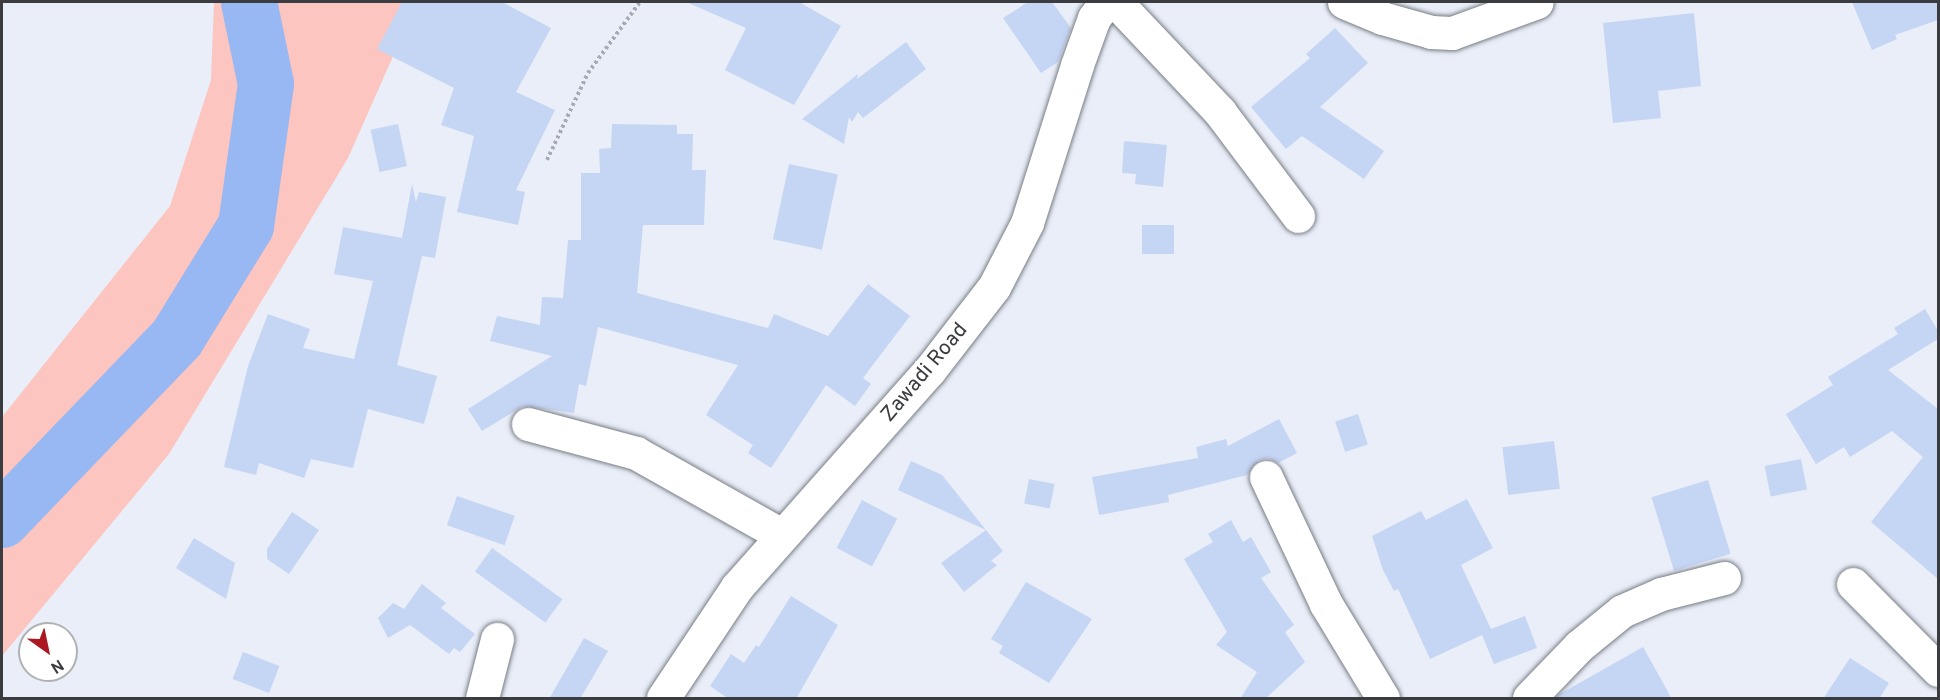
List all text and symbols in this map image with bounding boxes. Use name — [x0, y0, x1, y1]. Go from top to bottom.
street label: Zawadi Road — [876, 318, 974, 428]
north arrow — [18, 622, 78, 682]
text: N — [46, 654, 67, 677]

